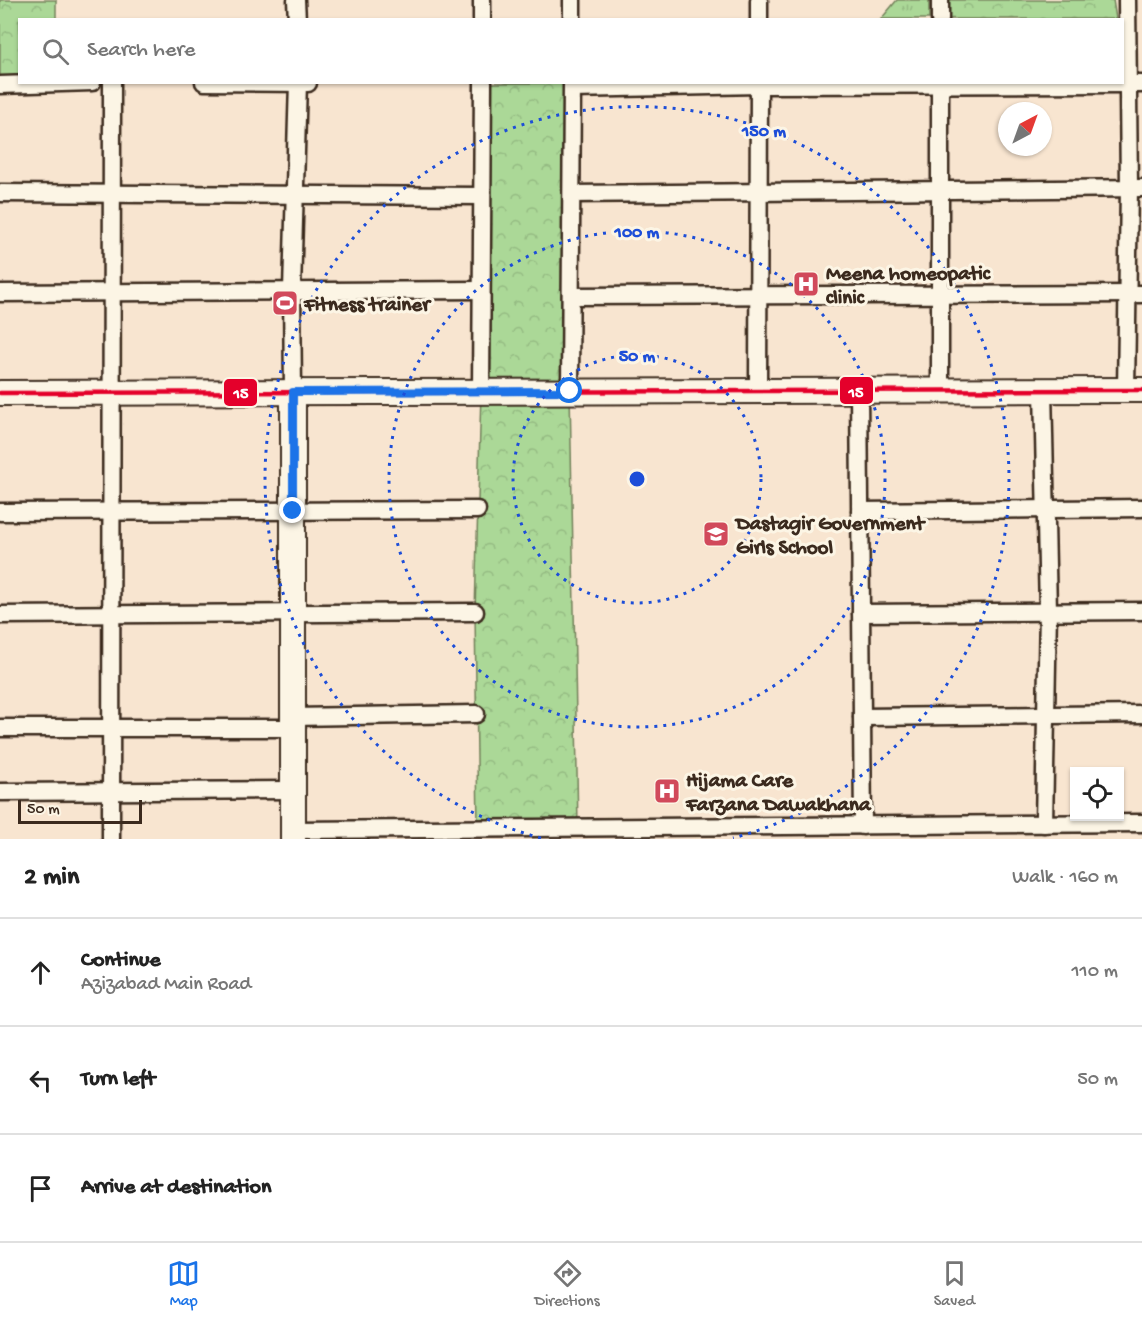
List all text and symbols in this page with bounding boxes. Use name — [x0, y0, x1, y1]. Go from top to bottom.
search box — [18, 18, 1124, 84]
icon: search — [39, 35, 72, 68]
text: Search here — [87, 38, 195, 64]
north arrow — [998, 102, 1052, 156]
text: 150 m — [741, 122, 786, 143]
text: 100 m — [614, 223, 660, 244]
place label: Meena homeopatic clinic — [826, 263, 992, 312]
hospital icon: Meena homeopatic clinic — [791, 269, 821, 299]
sports icon: Fitness trainer — [270, 288, 300, 318]
place label: Fitness trainer — [303, 294, 432, 319]
text: 50 m — [619, 347, 656, 368]
line badge: 15 — [839, 376, 874, 405]
route start — [556, 377, 582, 403]
line badge: 15 — [223, 378, 258, 407]
text: 15 — [848, 385, 864, 404]
text: 15 — [233, 386, 249, 405]
centre of rings — [627, 469, 647, 489]
route end — [279, 497, 305, 523]
place label: Dastagir Government Girls School — [734, 513, 927, 562]
school or university icon: Dastagir Government Girls School — [701, 519, 731, 549]
map controls — [1070, 767, 1124, 821]
button: locate — [1070, 767, 1124, 821]
place label: Hijama Care Farzana Dawakhana — [685, 770, 872, 819]
hospital icon: Hijama Care Farzana Dawakhana — [652, 776, 682, 806]
scale bar — [18, 797, 142, 824]
text: 50 m — [27, 801, 60, 820]
text: 2 min — [24, 863, 79, 894]
text: Walk · 160 m — [1012, 867, 1118, 890]
text: Continue — [81, 948, 161, 974]
icon: ahead — [24, 956, 57, 989]
text: 110 m — [1072, 961, 1118, 984]
text: Azizabad Main Road — [81, 974, 251, 997]
icon: left — [24, 1064, 57, 1097]
text: Turn left — [81, 1067, 155, 1093]
text: 50 m — [1077, 1069, 1118, 1092]
icon: arrive — [24, 1172, 57, 1205]
text: Arrive at destination — [81, 1175, 271, 1201]
tab: Map — [167, 1257, 200, 1312]
tab: Directions — [534, 1257, 600, 1312]
tab: Saved — [934, 1257, 975, 1312]

